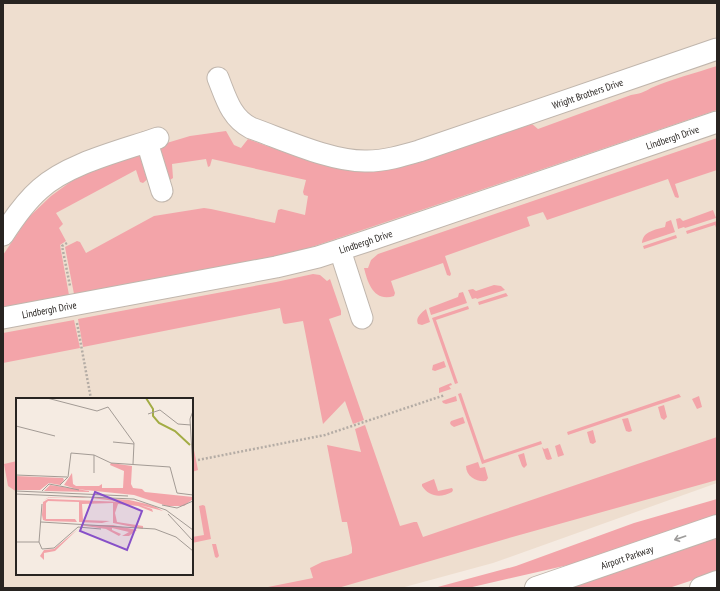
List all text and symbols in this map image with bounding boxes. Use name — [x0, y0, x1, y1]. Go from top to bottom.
street label: Wright Brothers Drive — [550, 75, 625, 112]
street label: Lindbergh Drive — [644, 122, 701, 152]
street label: Lindbergh Drive — [337, 226, 394, 256]
street label: Lindbergh Drive — [21, 298, 78, 321]
inset map — [16, 398, 193, 575]
one-way arrow — [675, 535, 687, 543]
street label: Airport Parkway — [599, 542, 655, 572]

